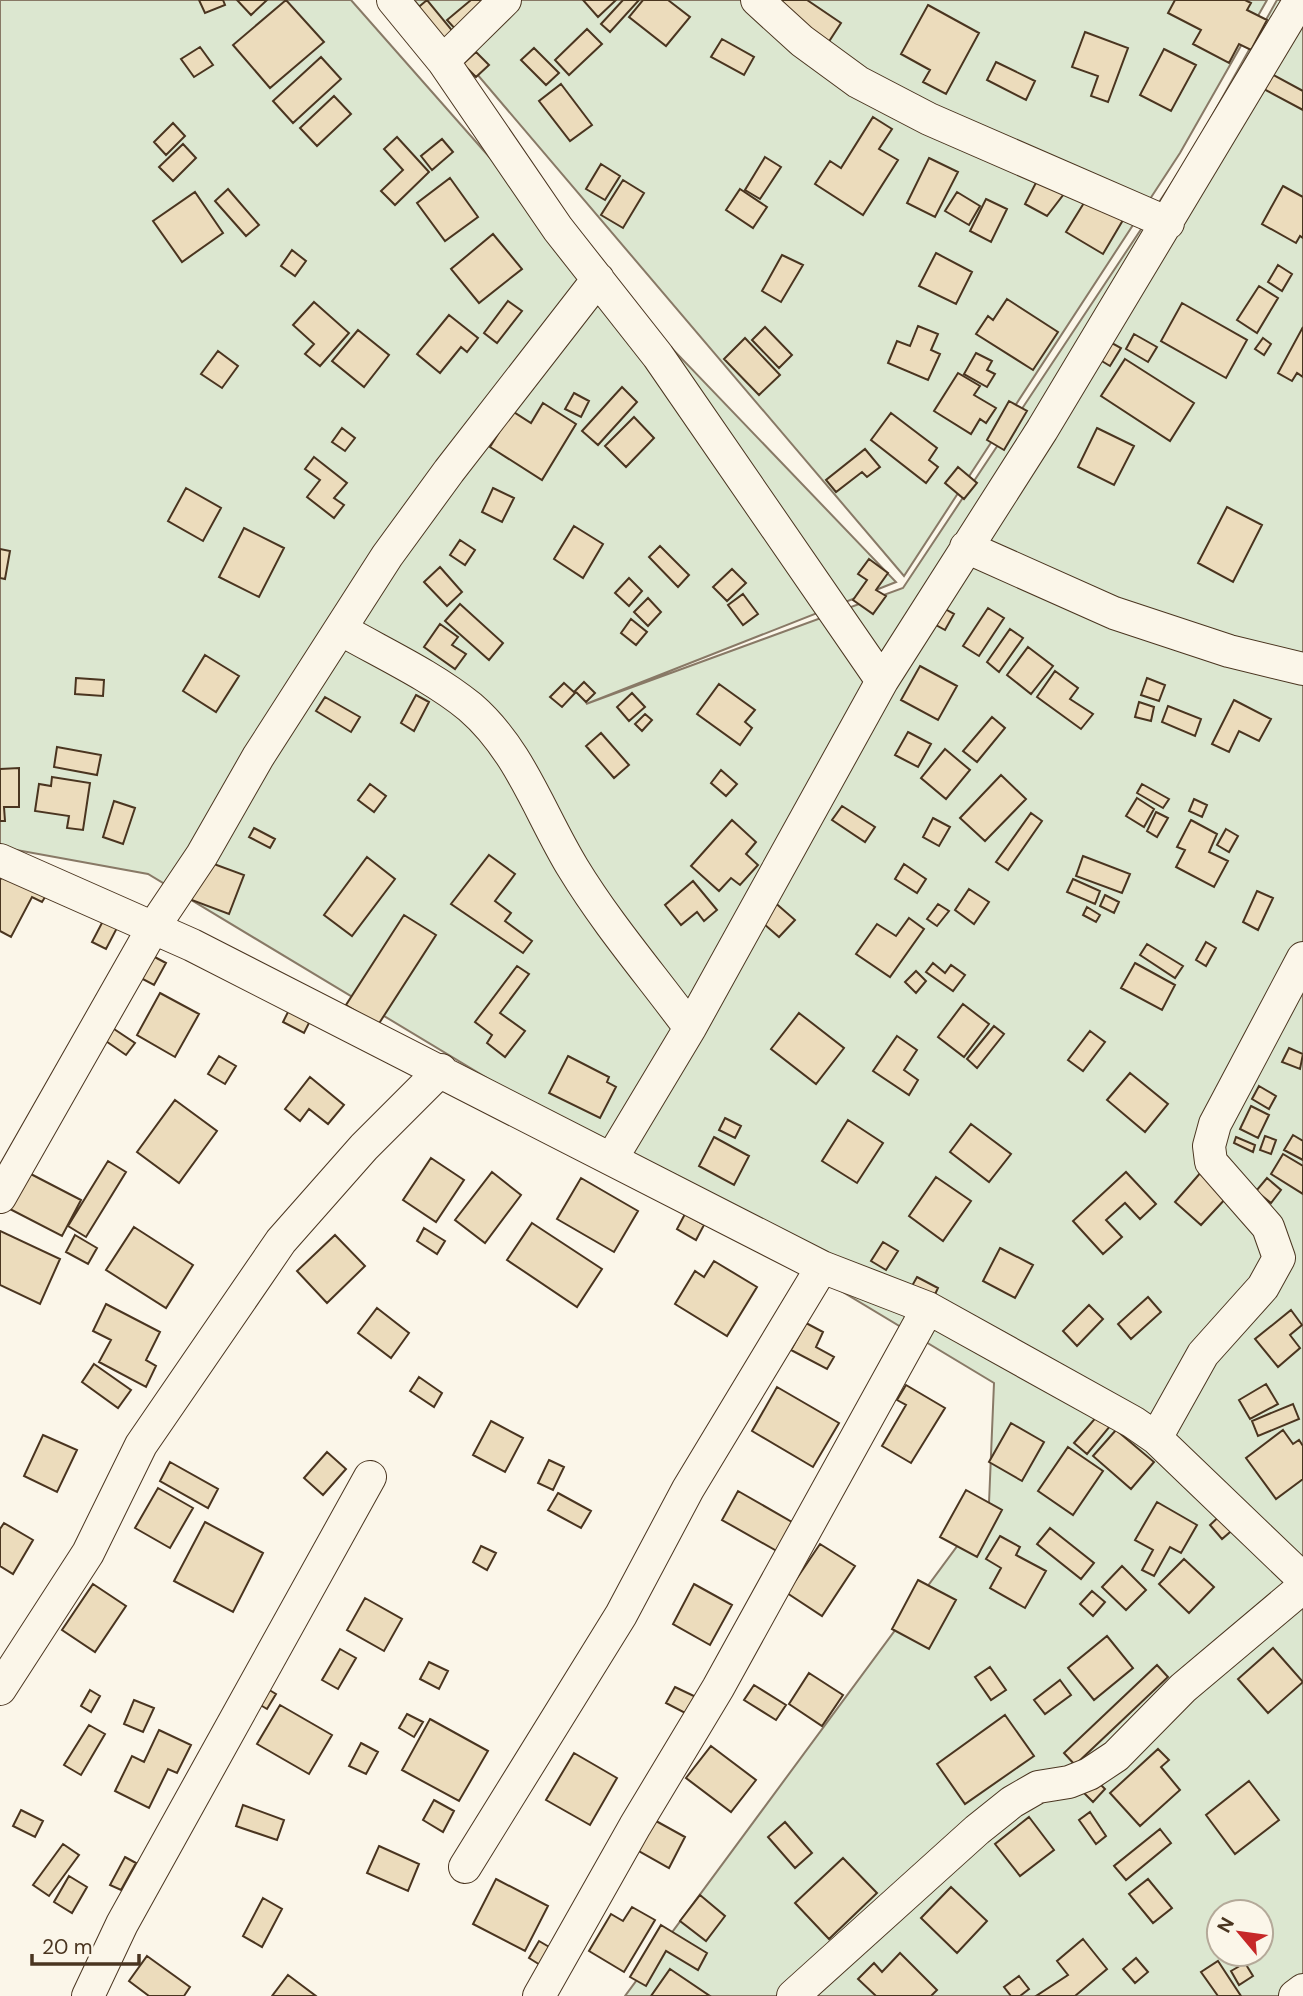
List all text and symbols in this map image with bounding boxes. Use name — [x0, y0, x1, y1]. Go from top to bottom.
north arrow — [1205, 1898, 1275, 1968]
text: N — [1211, 1913, 1240, 1937]
scale bar — [32, 1923, 138, 1967]
text: 20 m — [42, 1933, 93, 1961]

